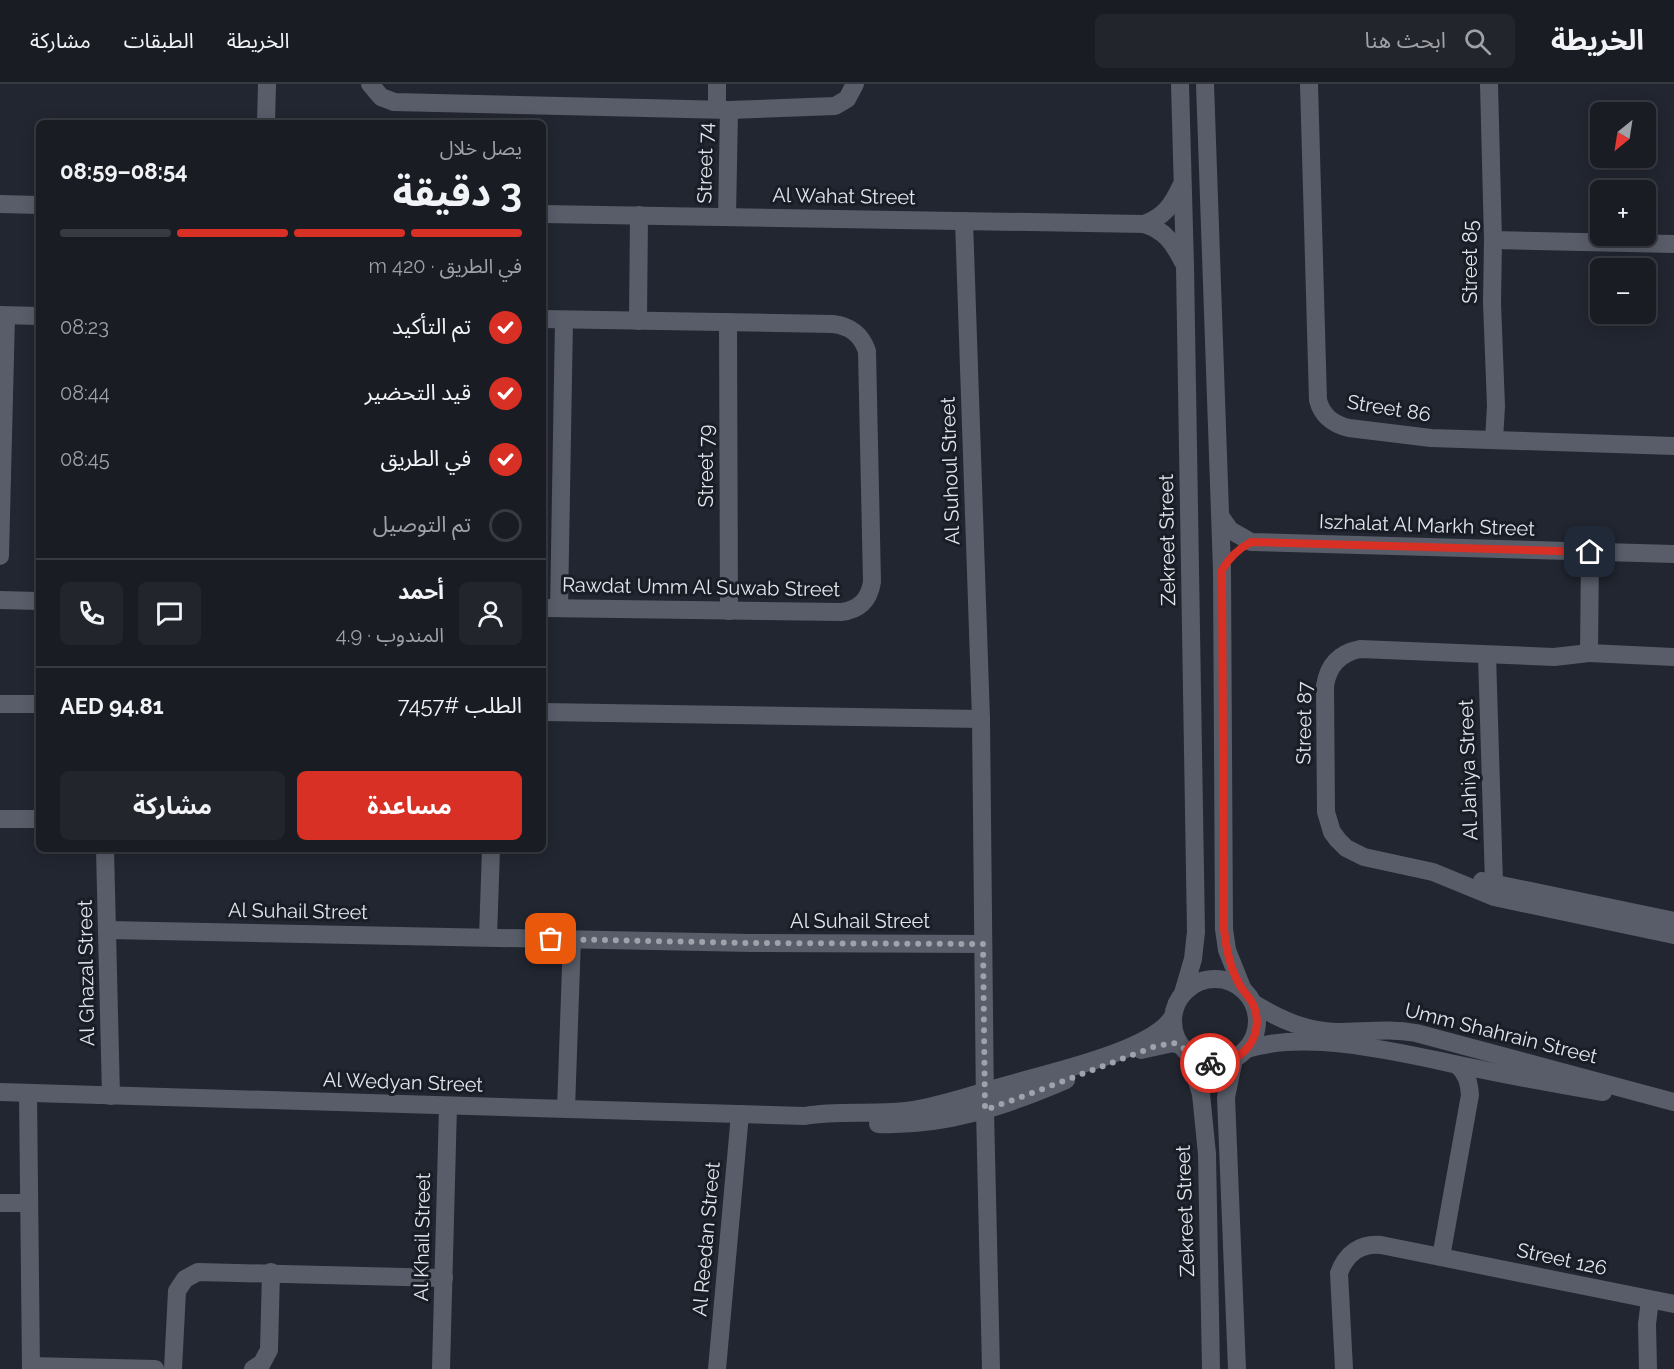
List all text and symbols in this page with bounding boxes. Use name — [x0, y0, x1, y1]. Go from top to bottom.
search box — [1095, 14, 1515, 68]
text: الخريطة — [1551, 24, 1644, 57]
icon: search — [1461, 25, 1494, 58]
text: ابحث هنا — [1365, 27, 1446, 53]
text: مشاركة — [30, 28, 91, 53]
text: الطبقات — [124, 28, 194, 53]
text: الخريطة — [227, 28, 290, 53]
north arrow — [1590, 102, 1656, 168]
map controls — [1590, 102, 1656, 324]
street label: Street 74 — [692, 122, 718, 204]
text: يصل خلال — [440, 136, 522, 160]
text: 08:54–08:59 — [60, 158, 188, 184]
text: 3 دقيقة — [393, 169, 522, 215]
button: + — [1590, 180, 1656, 246]
street label: Al Wahat Street — [772, 183, 916, 209]
street label: Street 85 — [1458, 220, 1482, 304]
text: في الطريق · 420 m — [369, 254, 522, 278]
button: − — [1590, 258, 1656, 324]
icon: check — [489, 311, 522, 344]
text: تم التأكيد — [392, 313, 471, 339]
text: 08:23 — [60, 315, 109, 339]
icon: check — [489, 377, 522, 410]
text: قيد التحضير — [365, 379, 471, 405]
text: 08:44 — [60, 381, 110, 405]
street label: Street 86 — [1345, 390, 1433, 426]
street label: Al Suhoul Street — [935, 396, 965, 546]
street label: Street 79 — [694, 425, 718, 507]
icon: check — [489, 443, 522, 476]
text: في الطريق — [380, 445, 471, 471]
text: 08:45 — [60, 447, 110, 471]
street label: Zekreet Street — [1154, 474, 1180, 606]
street label: Iszhalat Al Markh Street — [1319, 509, 1536, 541]
text: تم التوصيل — [373, 511, 471, 537]
pin — [1564, 526, 1615, 577]
icon: home — [1573, 535, 1606, 568]
street label: Rawdat Umm Al Suwab Street — [562, 573, 840, 601]
text: أحمد — [398, 578, 444, 604]
button: phone — [60, 582, 123, 645]
button: chat — [138, 582, 201, 645]
button: person — [459, 582, 522, 645]
text: المندوب · 4.9 — [336, 623, 444, 647]
street label: Street 87 — [1291, 681, 1317, 765]
text: الطلب #7457 — [398, 692, 522, 718]
text: AED 94.81 — [60, 693, 164, 719]
street label: Al Jahiya Street — [1454, 699, 1482, 841]
button: مشاركة — [60, 771, 285, 840]
button: مساعدة — [297, 771, 522, 840]
street label: Al Suhail Street — [228, 898, 368, 924]
street label: Al Ghazal Street — [73, 899, 99, 1046]
street label: Al Suhail Street — [790, 909, 930, 933]
pin — [525, 913, 576, 964]
icon: bag — [534, 922, 567, 955]
street label: Umm Shahrain Street — [1402, 997, 1600, 1069]
courier — [1180, 1033, 1240, 1093]
icon: bike — [1194, 1047, 1227, 1080]
street label: Al Wedyan Street — [323, 1067, 484, 1097]
street label: Zekreet Street — [1171, 1144, 1199, 1277]
street label: Al Reedan Street — [687, 1160, 725, 1317]
street label: Al Khail Street — [409, 1172, 435, 1302]
street label: Street 126 — [1515, 1238, 1609, 1280]

